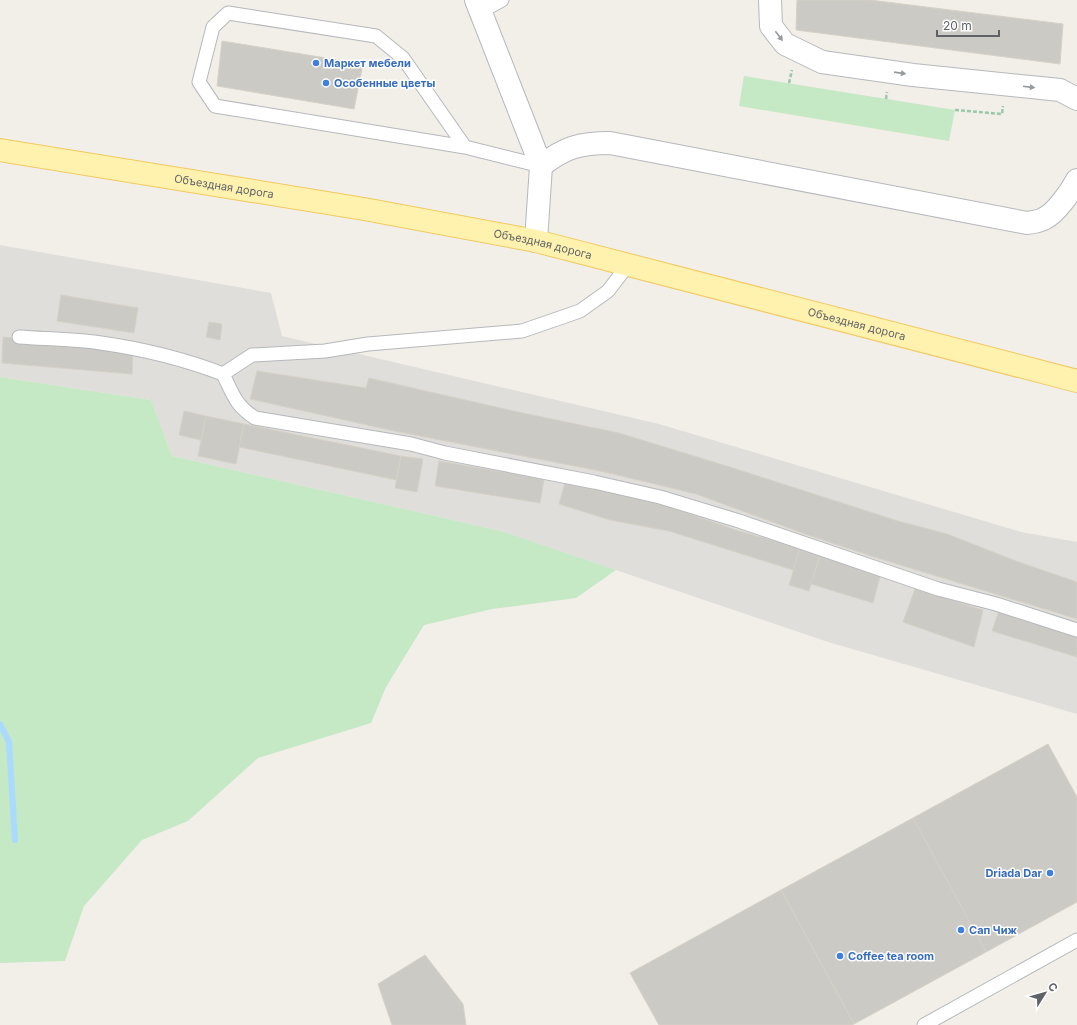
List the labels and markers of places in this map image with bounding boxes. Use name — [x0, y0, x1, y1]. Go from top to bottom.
place label: Маркет мебели — [324, 56, 411, 70]
marker: Маркет мебели — [311, 58, 321, 68]
place label: Особенные цветы — [334, 76, 435, 90]
marker: Особенные цветы — [321, 78, 331, 88]
place label: Driada Dar — [985, 866, 1043, 880]
marker: Driada Dar — [1045, 868, 1055, 878]
place label: Сап Чиж — [969, 923, 1018, 937]
marker: Сап Чиж — [956, 925, 966, 935]
place label: Coffee tea room — [848, 949, 934, 963]
marker: Coffee tea room — [835, 951, 845, 961]

